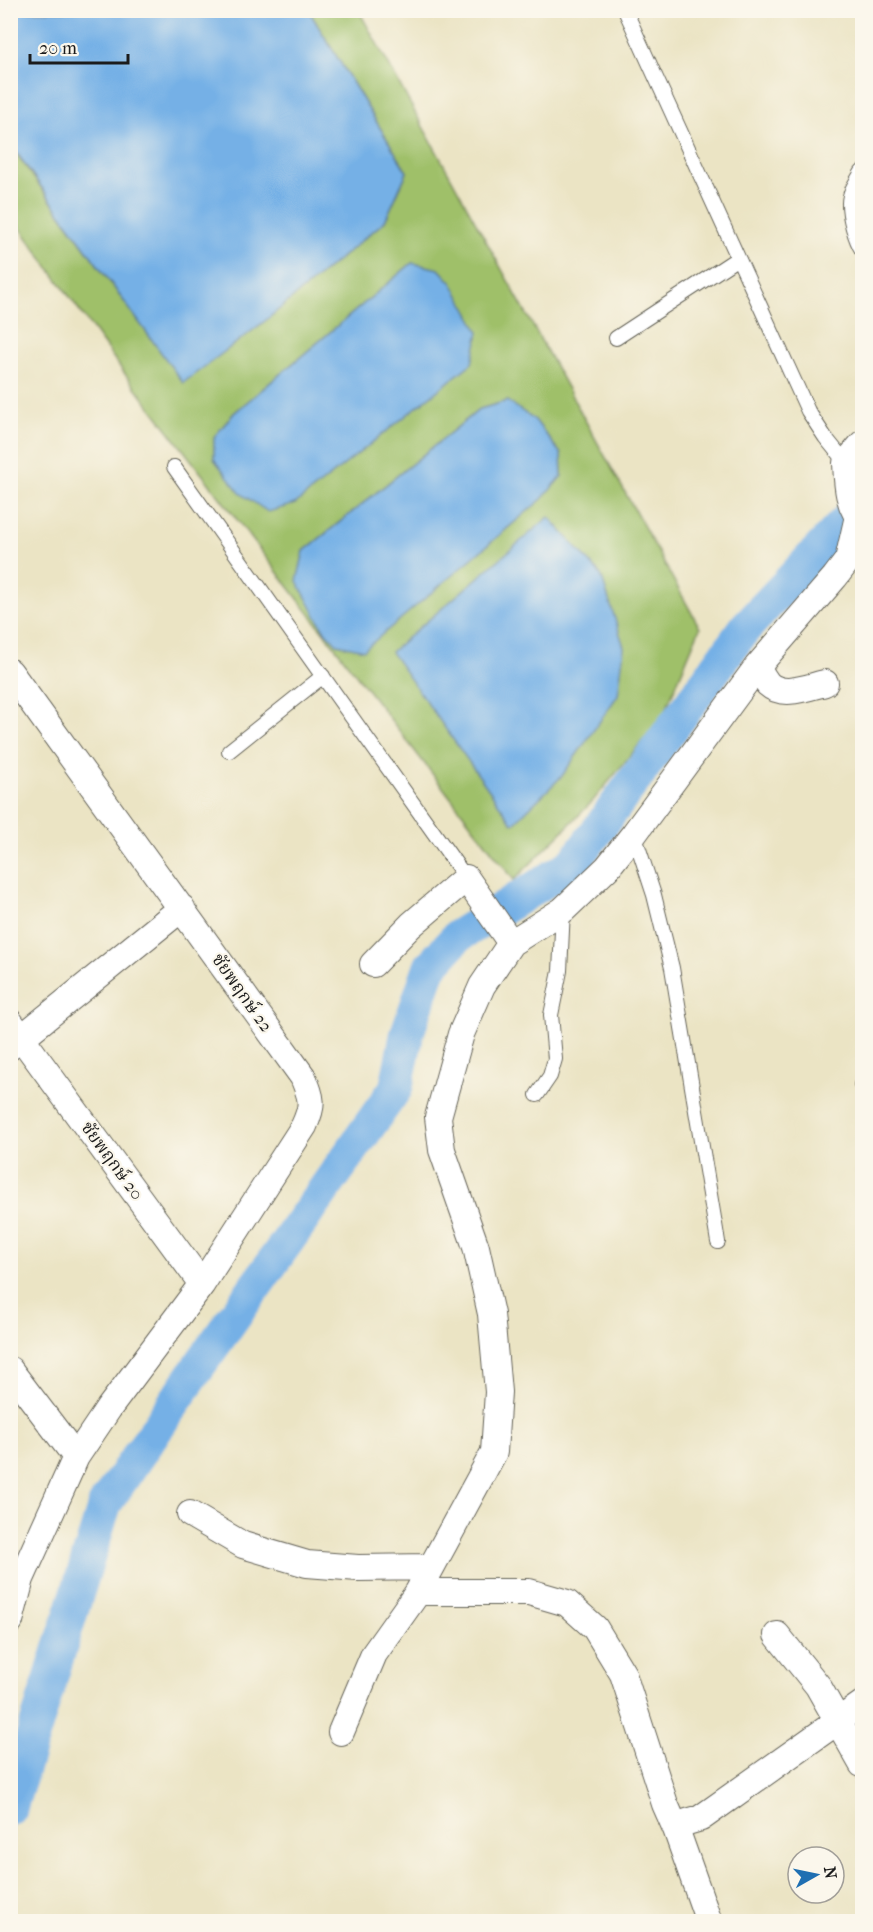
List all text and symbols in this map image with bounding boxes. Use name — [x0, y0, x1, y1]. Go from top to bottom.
scale bar — [30, 27, 128, 65]
text: 20 m — [39, 38, 77, 59]
street label: ชัยพฤกษ์ 22 — [207, 949, 277, 1036]
street label: ชัยพฤกษ์ 20 — [77, 1117, 148, 1204]
north arrow — [786, 1845, 846, 1905]
text: N — [820, 1865, 841, 1881]

